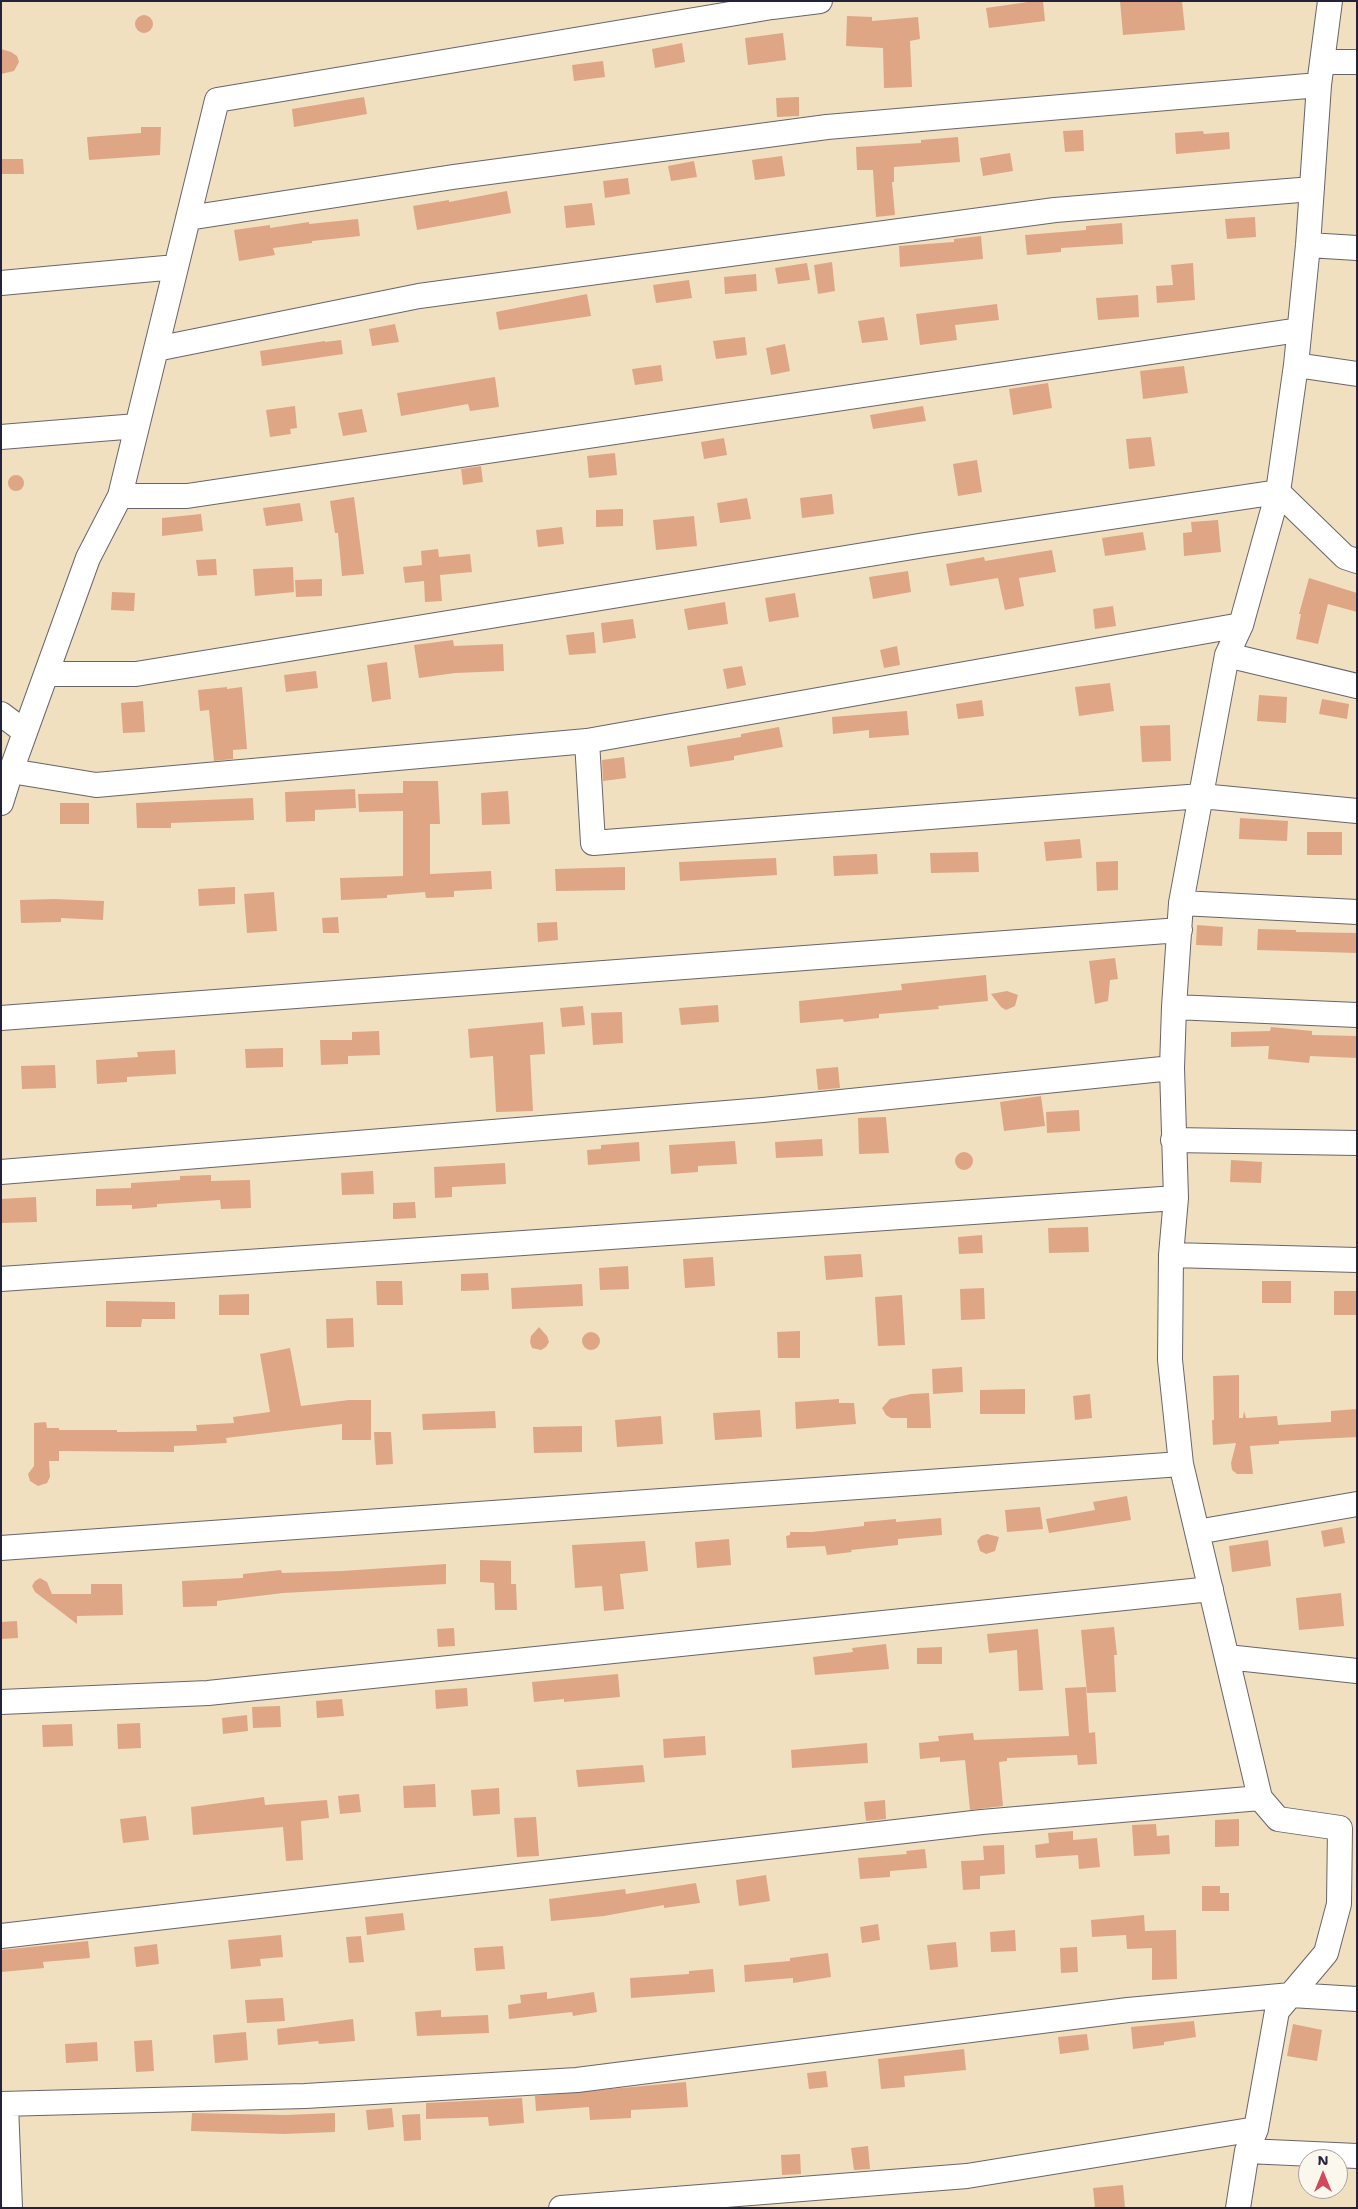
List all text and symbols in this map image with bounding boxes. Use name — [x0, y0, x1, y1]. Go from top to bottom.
north arrow — [1298, 2149, 1348, 2199]
text: N — [1317, 2151, 1329, 2169]

